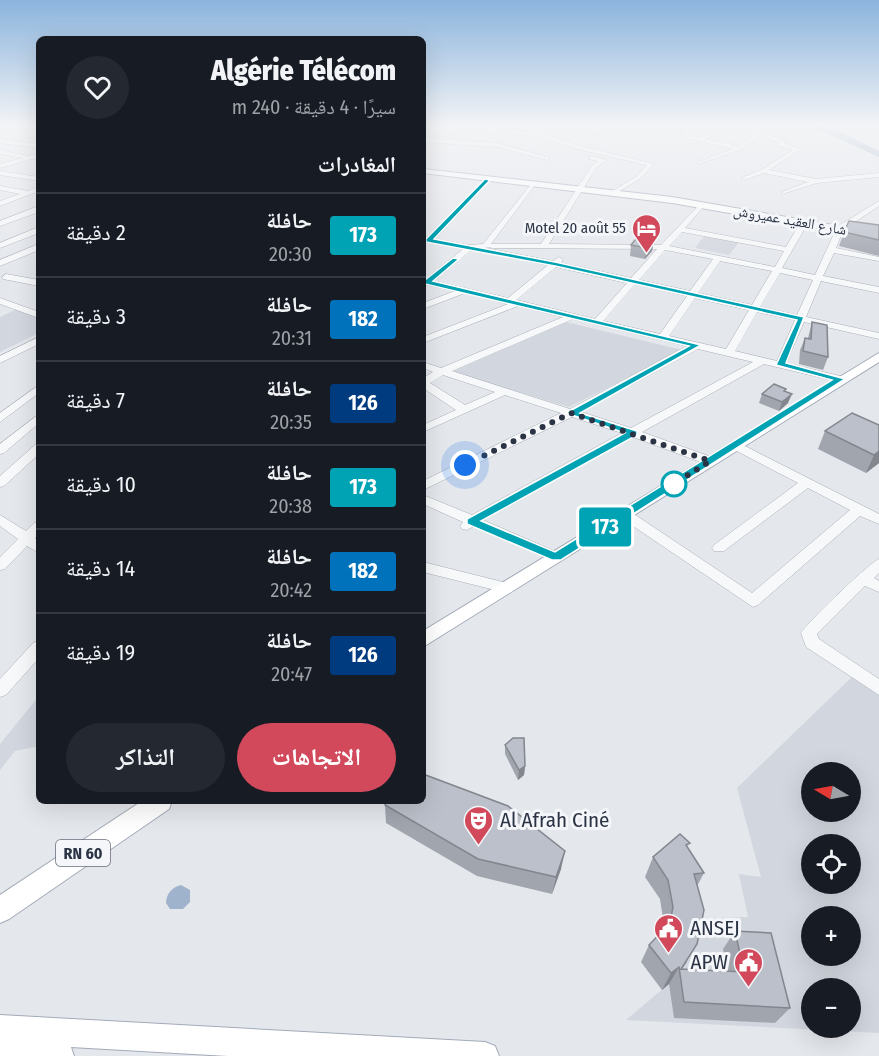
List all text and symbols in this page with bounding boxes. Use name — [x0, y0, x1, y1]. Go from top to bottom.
text: Algérie Télécom — [211, 54, 396, 87]
button: heart — [66, 56, 129, 119]
text: سيرًا · 4 دقيقة · 240 m — [232, 95, 396, 119]
text: المغادرات — [318, 151, 396, 178]
street label: شارع العقيد عميروش — [732, 201, 848, 240]
text: حافلة — [266, 207, 312, 234]
hotel icon: Motel 20 août 55 — [631, 212, 663, 254]
text: 2 دقيقة — [66, 219, 126, 246]
place label: Motel 20 août 55 — [525, 219, 626, 237]
text: 173 — [349, 222, 377, 248]
text: 20:30 — [269, 242, 312, 266]
text: حافلة — [266, 291, 312, 318]
text: 3 دقيقة — [66, 303, 126, 330]
text: 182 — [348, 306, 378, 332]
text: 20:31 — [272, 326, 312, 350]
text: حافلة — [266, 375, 312, 402]
text: 7 دقيقة — [66, 387, 125, 414]
text: 126 — [348, 390, 378, 416]
text: 20:35 — [270, 410, 312, 434]
your location — [450, 450, 480, 480]
text: حافلة — [266, 459, 312, 486]
text: 10 دقيقة — [66, 471, 136, 498]
unlabelled marker — [661, 471, 687, 497]
text: 173 — [349, 474, 377, 500]
text: 20:38 — [269, 494, 312, 518]
line badge: 173 — [570, 508, 640, 546]
text: 173 — [591, 514, 619, 540]
text: حافلة — [266, 543, 312, 570]
text: 14 دقيقة — [66, 555, 135, 582]
text: 182 — [348, 558, 378, 584]
text: 20:42 — [270, 578, 312, 602]
text: حافلة — [266, 627, 312, 654]
text: 19 دقيقة — [66, 639, 135, 666]
text: 126 — [348, 642, 378, 668]
text: 20:47 — [271, 662, 312, 686]
button: التذاكر — [66, 723, 225, 792]
button: الاتجاهات — [237, 723, 396, 792]
north arrow — [801, 762, 861, 822]
map controls — [801, 762, 861, 1038]
theatre icon: Al Afrah Ciné — [463, 804, 495, 846]
place label: Al Afrah Ciné — [500, 807, 609, 833]
button: locate — [801, 834, 861, 894]
road number: RN 60 — [56, 840, 110, 866]
button: + — [801, 906, 861, 966]
public building icon: ANSEJ — [653, 912, 685, 954]
place label: ANSEJ — [690, 915, 740, 941]
public building icon: APW — [733, 946, 765, 988]
place label: APW — [690, 949, 728, 975]
button: − — [801, 978, 861, 1038]

